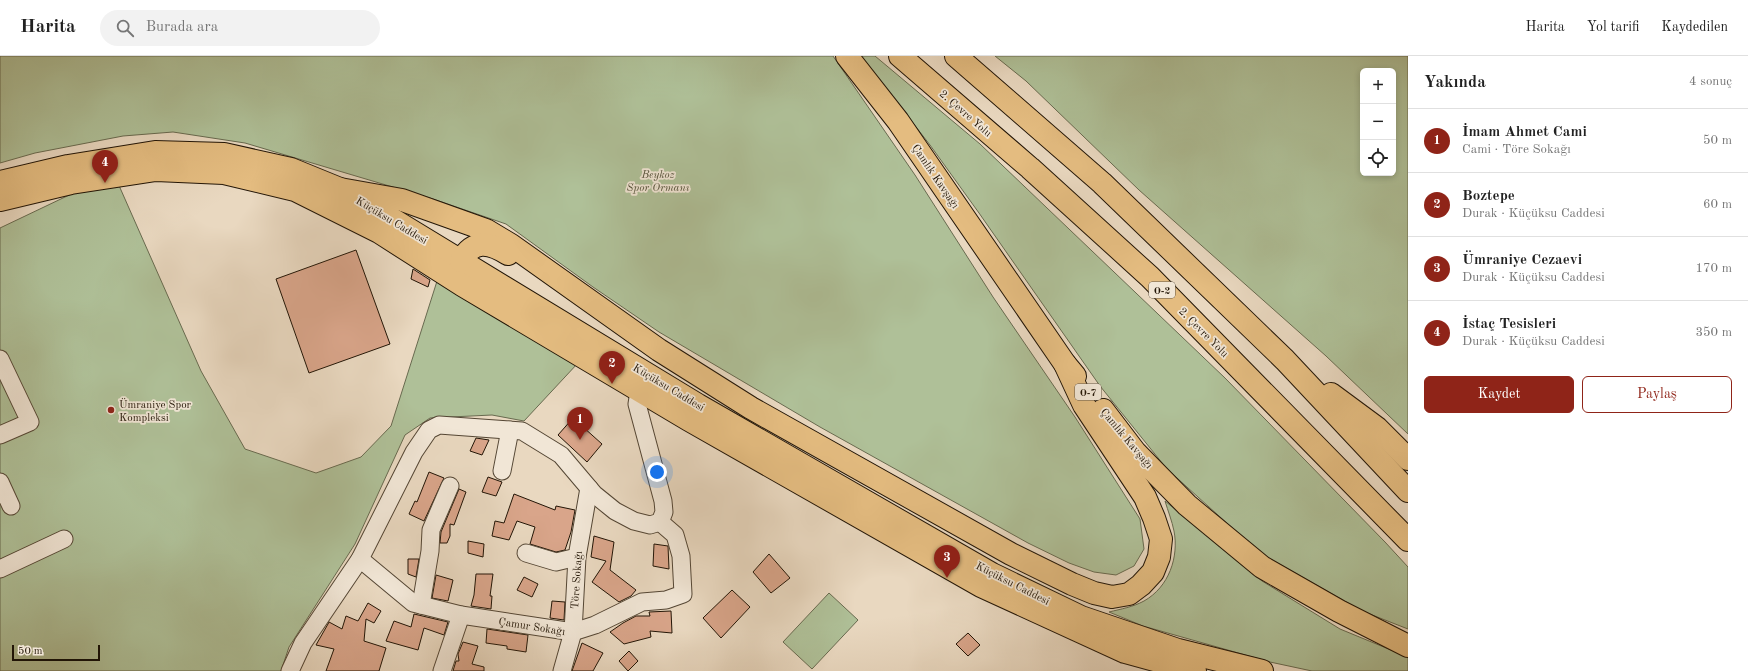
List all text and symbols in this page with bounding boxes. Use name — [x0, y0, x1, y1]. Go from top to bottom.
search box — [100, 10, 380, 46]
icon: search — [114, 17, 136, 39]
text: Harita — [20, 18, 76, 37]
text: Burada ara — [146, 20, 218, 35]
text: Harita — [1525, 20, 1565, 34]
text: Yol tarifi — [1587, 20, 1639, 34]
text: Kaydedilen — [1661, 20, 1728, 34]
map controls — [1360, 68, 1396, 176]
button: + — [1360, 68, 1396, 104]
text: Yakında — [1424, 74, 1486, 91]
text: 4 sonuç — [1689, 75, 1732, 88]
street label: 2. Çevre Yolu — [937, 89, 993, 140]
button: − — [1360, 104, 1396, 140]
text: İmam Ahmet Cami — [1462, 125, 1587, 140]
text: 1 — [1433, 134, 1441, 147]
text: 50 m — [1703, 134, 1732, 147]
button: locate — [1360, 140, 1396, 176]
street label: Çamlık Kavşağı — [909, 143, 960, 211]
text: Cami · Töre Sokağı — [1462, 143, 1571, 156]
pin: 4 — [92, 150, 118, 183]
park label: Beykoz Spor Ormanı — [627, 170, 690, 194]
text: Boztepe — [1462, 189, 1515, 204]
street label: Küçüksu Caddesi — [354, 196, 429, 247]
text: 2 — [1433, 198, 1441, 211]
text: 60 m — [1703, 198, 1732, 211]
text: Durak · Küçüksu Caddesi — [1462, 207, 1605, 220]
text: Ümraniye Cezaevi — [1462, 253, 1582, 268]
text: 3 — [1433, 262, 1441, 275]
text: 170 m — [1695, 262, 1732, 275]
text: Durak · Küçüksu Caddesi — [1462, 271, 1605, 284]
road number: O-2 — [1149, 282, 1175, 298]
street label: 2. Çevre Yolu — [1176, 306, 1230, 360]
text: İstaç Tesisleri — [1462, 317, 1556, 332]
text: 4 — [1433, 326, 1441, 339]
text: 350 m — [1695, 326, 1732, 339]
text: Durak · Küçüksu Caddesi — [1462, 335, 1605, 348]
pin: 2 — [599, 351, 625, 384]
street label: Küçüksu Caddesi — [631, 363, 706, 414]
button: Kaydet — [1424, 376, 1574, 413]
button: Paylaş — [1582, 376, 1732, 413]
road number: O-7 — [1075, 384, 1101, 400]
place label: Ümraniye Spor Kompleksi — [119, 398, 192, 424]
marker: Ümraniye Spor Kompleksi — [106, 405, 116, 415]
pin: 1 — [567, 407, 593, 440]
street label: Çamlık Kavşağı — [1098, 407, 1154, 471]
your location — [647, 462, 667, 482]
pin: 3 — [934, 545, 960, 578]
street label: Töre Sokağı — [570, 551, 585, 610]
street label: Küçüksu Caddesi — [974, 561, 1051, 608]
street label: Çamur Sokağı — [498, 617, 566, 638]
scale bar — [12, 643, 100, 662]
text: 50 m — [18, 646, 43, 657]

